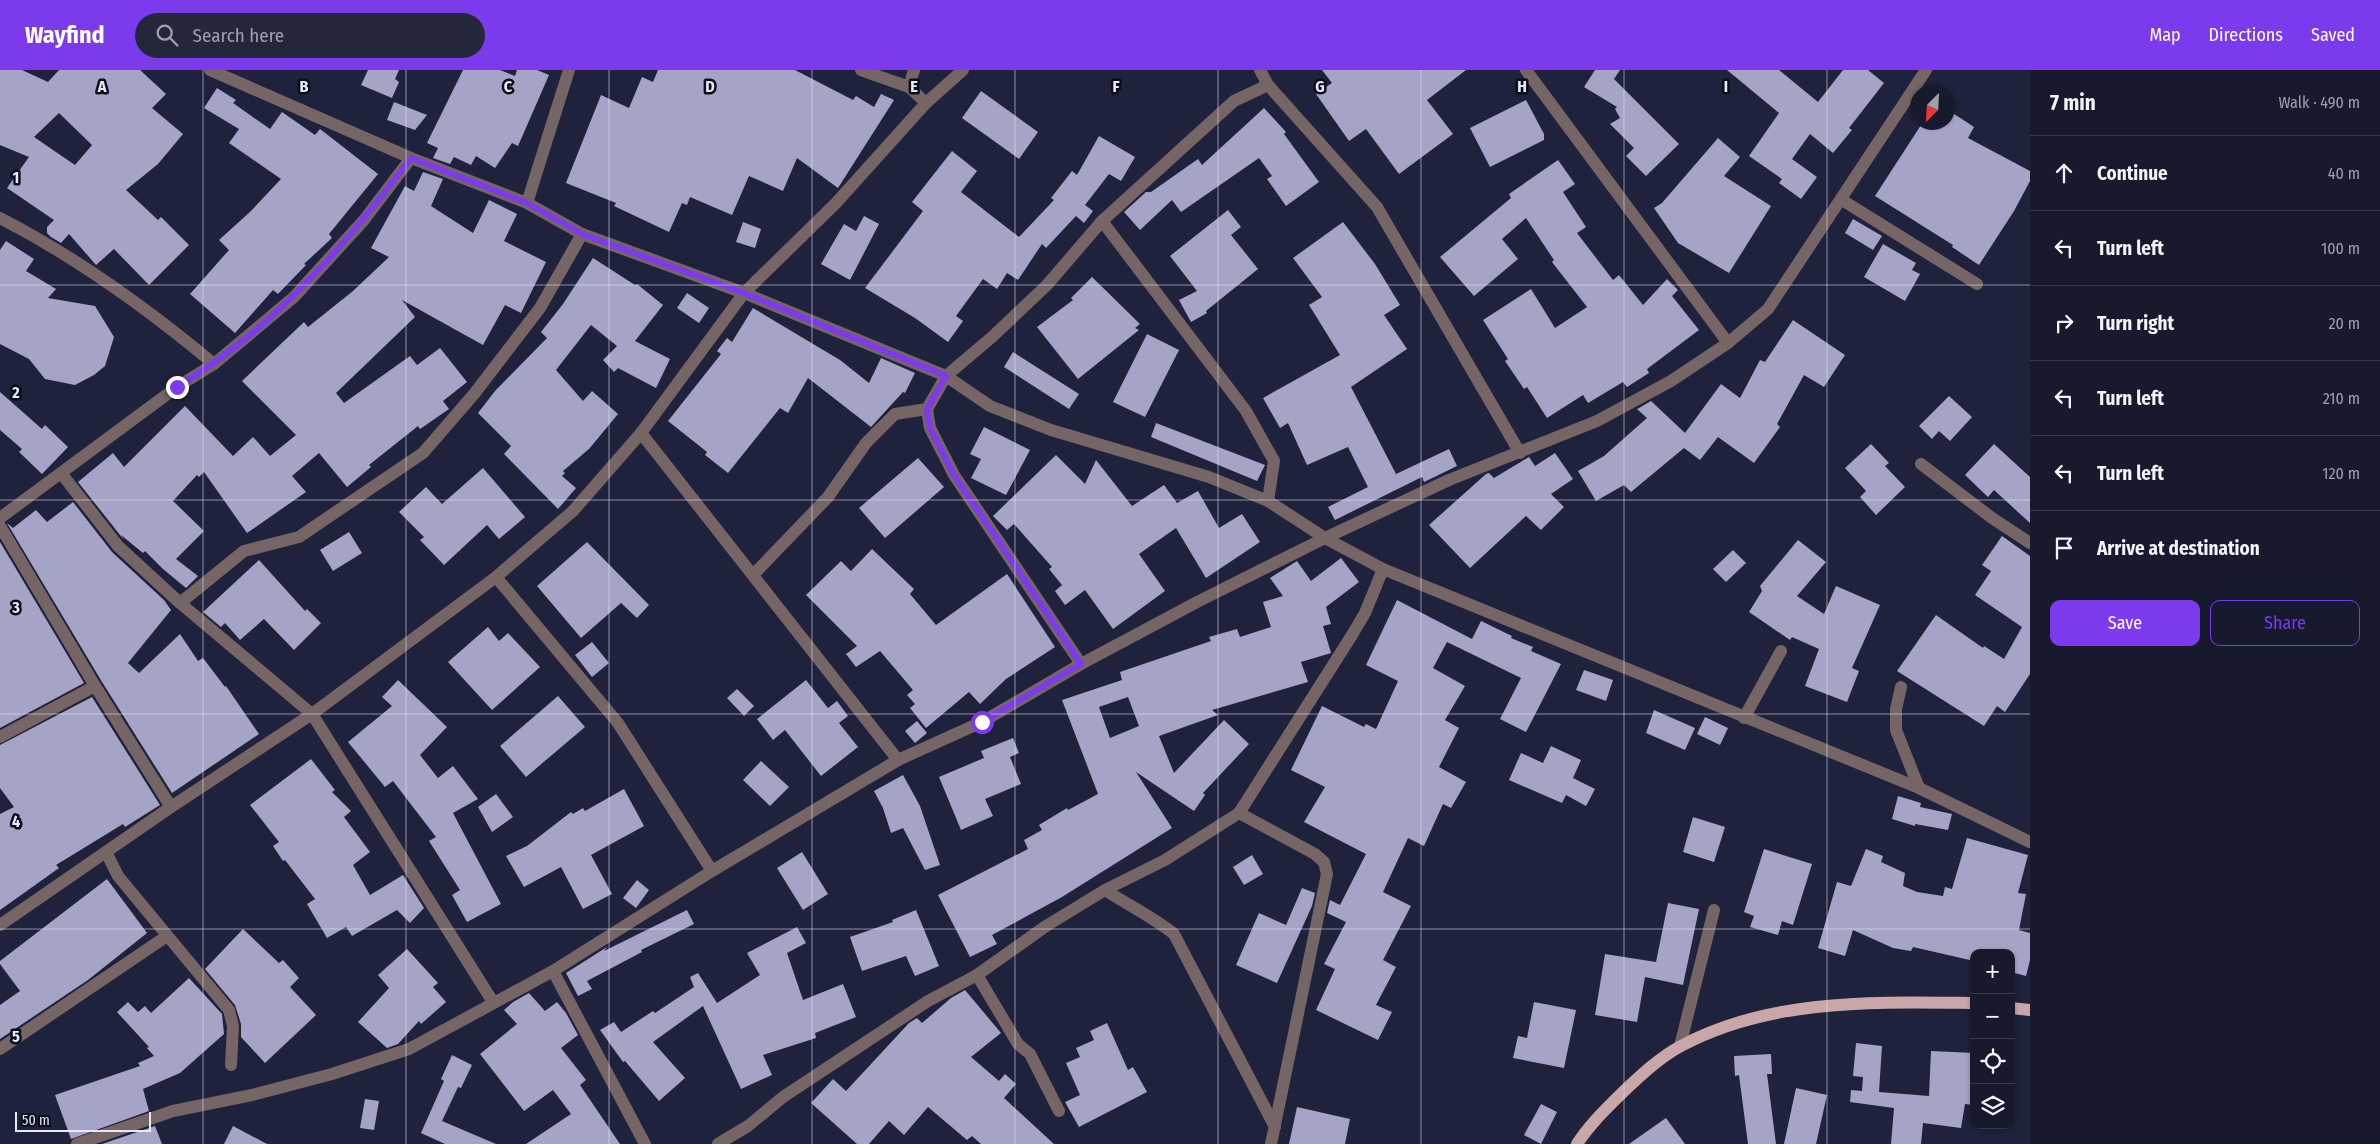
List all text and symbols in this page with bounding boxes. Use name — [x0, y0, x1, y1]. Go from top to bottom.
search box — [135, 13, 485, 58]
text: Wayfind — [25, 21, 105, 49]
icon: search — [153, 21, 181, 49]
text: Search here — [193, 24, 284, 47]
text: Map — [2149, 24, 2181, 46]
text: Directions — [2209, 24, 2283, 46]
text: Saved — [2311, 24, 2355, 46]
text: A — [97, 77, 107, 96]
text: B — [300, 77, 309, 96]
text: C — [504, 77, 513, 96]
text: D — [705, 77, 715, 96]
text: E — [910, 77, 918, 96]
text: F — [1112, 77, 1120, 96]
text: G — [1315, 77, 1325, 96]
text: H — [1517, 77, 1527, 96]
text: I — [1724, 77, 1728, 96]
north arrow — [1910, 85, 1955, 130]
text: 7 min — [2050, 90, 2096, 116]
text: Walk · 490 m — [2279, 93, 2360, 112]
icon: ahead — [2050, 159, 2078, 187]
text: Continue — [2097, 162, 2168, 185]
text: 40 m — [2328, 164, 2360, 183]
text: 1 — [13, 168, 19, 187]
icon: left — [2050, 234, 2078, 262]
text: Turn left — [2097, 237, 2164, 260]
text: 100 m — [2321, 239, 2360, 258]
icon: right — [2050, 309, 2078, 337]
text: Turn right — [2097, 312, 2174, 335]
text: 20 m — [2329, 314, 2360, 333]
route end — [166, 376, 189, 399]
text: 2 — [11, 383, 20, 402]
icon: left — [2050, 384, 2078, 412]
text: Turn left — [2097, 387, 2164, 410]
text: 210 m — [2323, 389, 2360, 408]
icon: left — [2050, 459, 2078, 487]
text: Turn left — [2097, 462, 2164, 485]
text: 120 m — [2322, 464, 2360, 483]
icon: arrive — [2050, 534, 2078, 562]
text: Arrive at destination — [2097, 537, 2260, 560]
text: 3 — [11, 598, 20, 617]
button: Save — [2050, 600, 2200, 646]
button: Share — [2210, 600, 2360, 646]
route start — [971, 711, 994, 734]
text: 4 — [12, 812, 20, 831]
map controls — [1970, 949, 2015, 1129]
button: + — [1970, 949, 2015, 994]
button: − — [1970, 994, 2015, 1039]
text: 5 — [12, 1027, 20, 1046]
button: locate — [1970, 1039, 2015, 1084]
button: layers — [1970, 1084, 2015, 1129]
scale bar — [15, 1109, 151, 1132]
text: 50 m — [22, 1112, 50, 1129]

